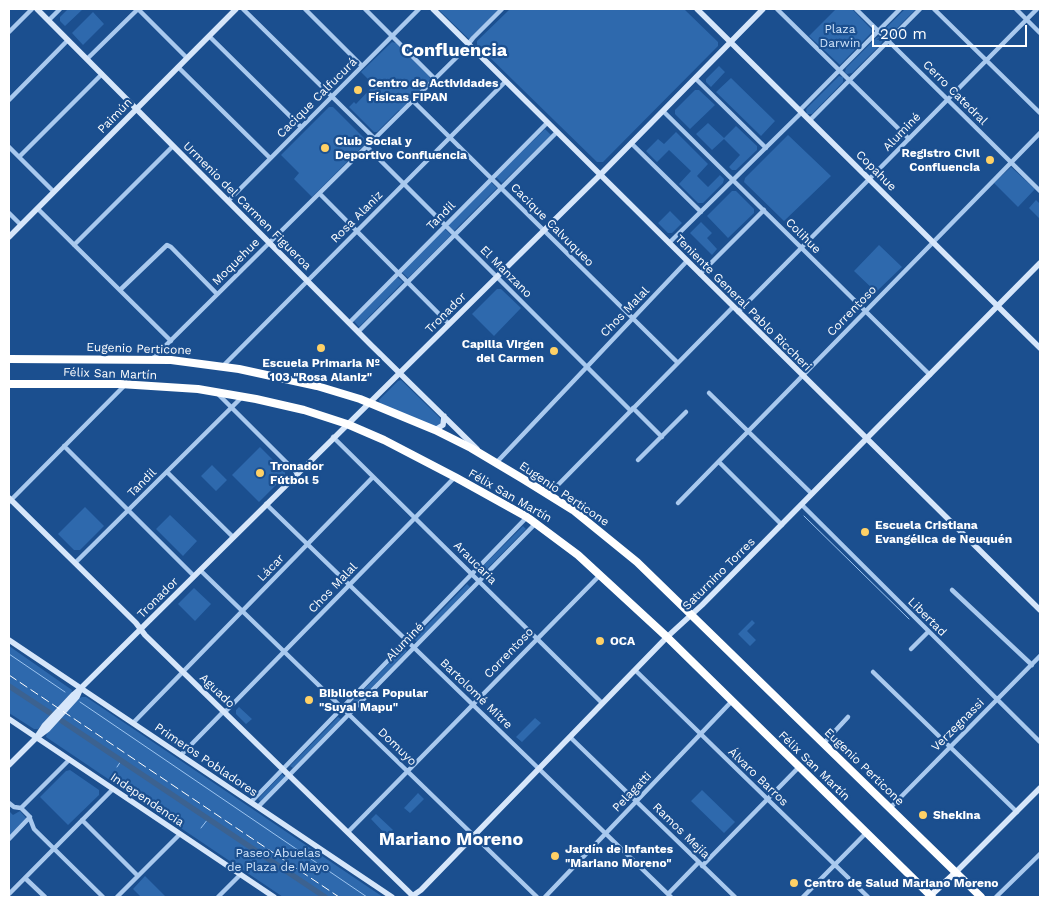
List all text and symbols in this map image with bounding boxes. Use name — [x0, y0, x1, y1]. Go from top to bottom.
scale bar — [874, 15, 1029, 47]
park label: Plaza Darwin — [820, 22, 860, 50]
text: 200 m — [880, 25, 927, 43]
district label: Confluencia — [401, 40, 507, 62]
street label: Cacique Calfucurá — [274, 55, 360, 141]
street label: Cerro Catedral — [920, 58, 990, 128]
place label: Centro de Actividades Físicas FIPAN — [368, 76, 498, 104]
marker: Centro de Actividades Físicas FIPAN — [352, 84, 364, 96]
street label: Paimún — [95, 95, 135, 137]
street label: Aluminé — [880, 110, 924, 154]
place label: Club Social y Deportivo Confluencia — [335, 134, 467, 162]
street label: Urmenio del Carmen Figueroa — [180, 139, 314, 273]
marker: Club Social y Deportivo Confluencia — [319, 142, 331, 154]
place label: Registro Civil Confluencia — [901, 146, 980, 174]
street label: Copahue — [853, 148, 899, 194]
marker: Registro Civil Confluencia — [984, 154, 996, 166]
street label: Cacique Calvuqueo — [507, 180, 597, 270]
street label: Rosa Alaniz — [328, 188, 386, 246]
street label: Tandil — [424, 199, 458, 233]
street label: Colihue — [782, 215, 824, 257]
street label: Teniente General Pablo Riccheri — [672, 232, 814, 374]
street label: Moquehue — [209, 235, 263, 289]
street label: El Manzano — [477, 243, 535, 301]
street label: Correntoso — [824, 283, 880, 339]
street label: Chos Malal — [597, 284, 653, 340]
street label: Tronador — [422, 289, 470, 337]
place label: Capilla Virgen del Carmen — [462, 337, 544, 365]
street label: Eugenio Perticone — [86, 340, 192, 358]
marker: Escuela Primaria Nº 103 "Rosa Alaniz" — [315, 342, 327, 354]
marker: Capilla Virgen del Carmen — [548, 345, 560, 357]
place label: Escuela Primaria Nº 103 "Rosa Alaniz" — [262, 356, 380, 384]
street label: Félix San Martín — [63, 365, 157, 383]
place label: Tronador Fútbol 5 — [270, 459, 324, 487]
street label: Eugenio Perticone — [516, 459, 612, 529]
street label: Tandil — [125, 466, 159, 500]
street label: Félix San Martín — [466, 466, 554, 526]
marker: Tronador Fútbol 5 — [254, 467, 266, 479]
place label: Escuela Cristiana Evangélica de Neuquén — [875, 518, 1012, 546]
marker: Escuela Cristiana Evangélica de Neuquén — [859, 526, 871, 538]
street label: Saturnino Torres — [680, 535, 758, 613]
street label: Araucaria — [450, 538, 500, 588]
street label: Lácar — [255, 551, 287, 585]
street label: Chos Malal — [305, 560, 361, 616]
street label: Tronador — [134, 574, 182, 622]
street label: Libertad — [905, 595, 949, 639]
street label: Aluminé — [383, 620, 427, 664]
street label: Correntoso — [481, 625, 537, 681]
place label: OCA — [610, 634, 635, 648]
marker: OCA — [594, 635, 606, 647]
street label: Bartolomé Mitre — [437, 656, 515, 732]
street label: Aguado — [196, 671, 238, 711]
place label: Biblioteca Popular "Suyai Mapu" — [319, 686, 428, 714]
marker: Biblioteca Popular "Suyai Mapu" — [303, 694, 315, 706]
street label: Verzegnassi — [929, 696, 987, 754]
street label: Primeros Pobladores — [152, 720, 260, 800]
street label: Domuyo — [375, 725, 419, 769]
street label: Eugenio Perticone — [821, 725, 907, 809]
street label: Félix San Martín — [775, 728, 853, 804]
street label: Álvaro Barros — [725, 745, 791, 809]
street label: Pelagatti — [609, 769, 655, 815]
street label: Independencia — [107, 770, 187, 830]
street label: Ramos Mejía — [649, 800, 713, 862]
place label: Shekina — [933, 808, 980, 822]
marker: Shekina — [917, 809, 929, 821]
district label: Mariano Moreno — [379, 829, 523, 851]
place label: Jardín de Infantes "Mariano Moreno" — [565, 842, 673, 870]
park label: Paseo Abuelas de Plaza de Mayo — [227, 846, 329, 874]
marker: Jardín de Infantes "Mariano Moreno" — [549, 850, 561, 862]
place label: Centro de Salud Mariano Moreno — [804, 876, 999, 890]
marker: Centro de Salud Mariano Moreno — [788, 877, 800, 889]

